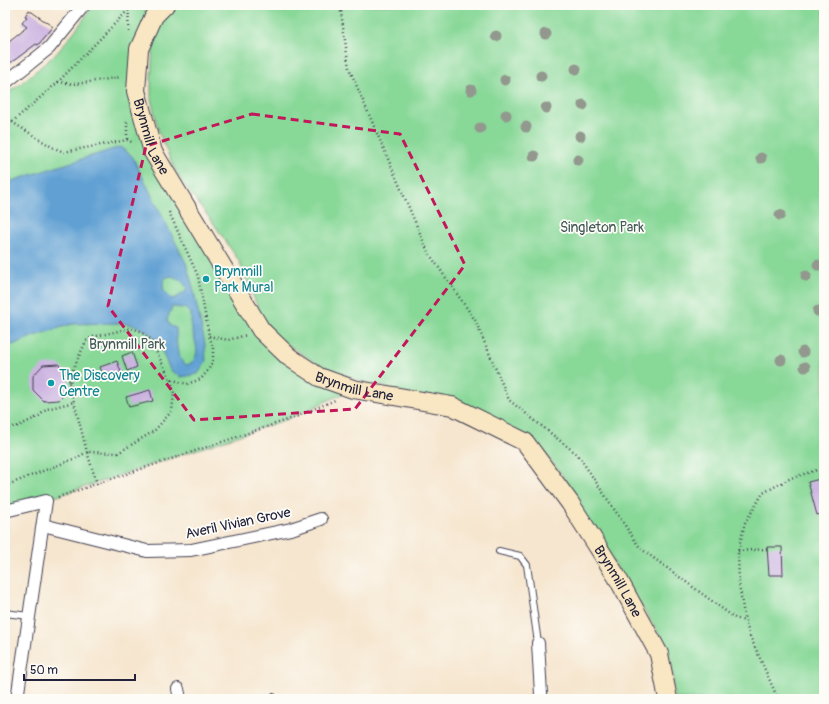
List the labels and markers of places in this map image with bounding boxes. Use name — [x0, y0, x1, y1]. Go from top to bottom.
place label: Brynmill Park Mural — [214, 263, 274, 296]
marker: Brynmill Park Mural — [201, 274, 211, 284]
place label: The Discovery Centre — [59, 367, 140, 400]
marker: The Discovery Centre — [46, 378, 56, 388]

